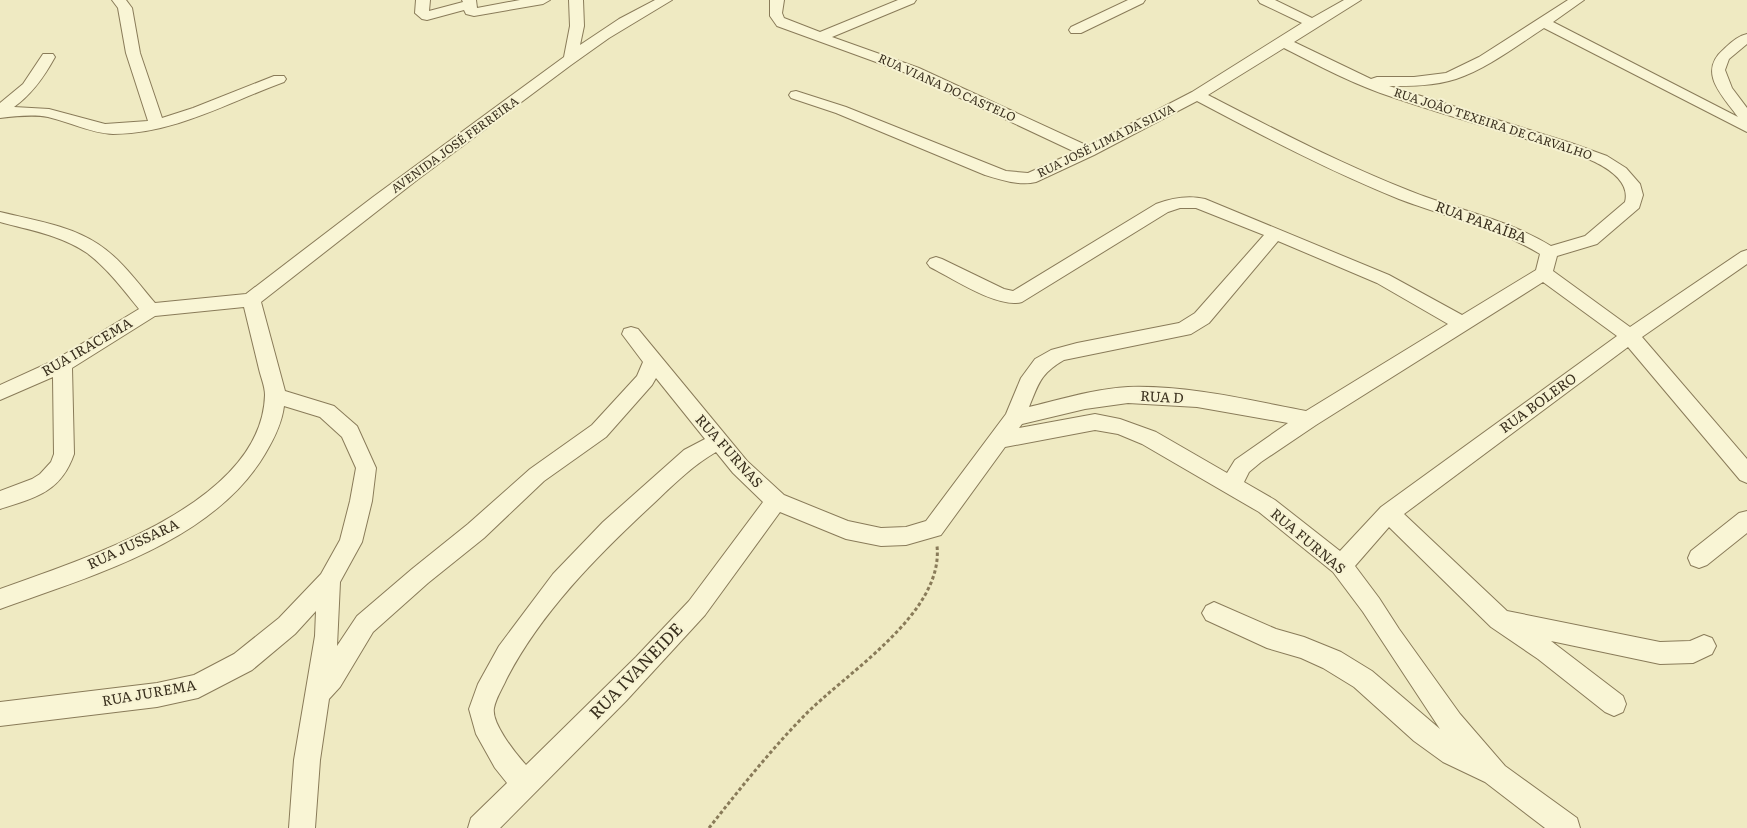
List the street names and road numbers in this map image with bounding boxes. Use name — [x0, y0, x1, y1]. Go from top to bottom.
street label: RUA VIANA DO CASTELO — [876, 49, 1019, 126]
street label: RUA JOÃO TEXEIRA DE CARVALHO — [1392, 82, 1595, 164]
street label: AVENIDA JOSÉ FERREIRA — [387, 91, 522, 197]
street label: RUA JOSÉ LIMA DA SILVA — [1034, 99, 1178, 181]
street label: RUA PARAÍBA — [1433, 195, 1531, 247]
street label: RUA IRACEMA — [37, 312, 136, 380]
street label: RUA BOLERO — [1495, 367, 1580, 437]
street label: RUA D — [1140, 385, 1185, 407]
street label: RUA FURNAS — [691, 409, 768, 491]
street label: RUA FURNAS — [1267, 503, 1350, 578]
street label: RUA JUSSARA — [84, 513, 182, 573]
street label: RUA IVANEIDE — [582, 616, 687, 724]
street label: RUA JUREMA — [100, 674, 198, 710]

